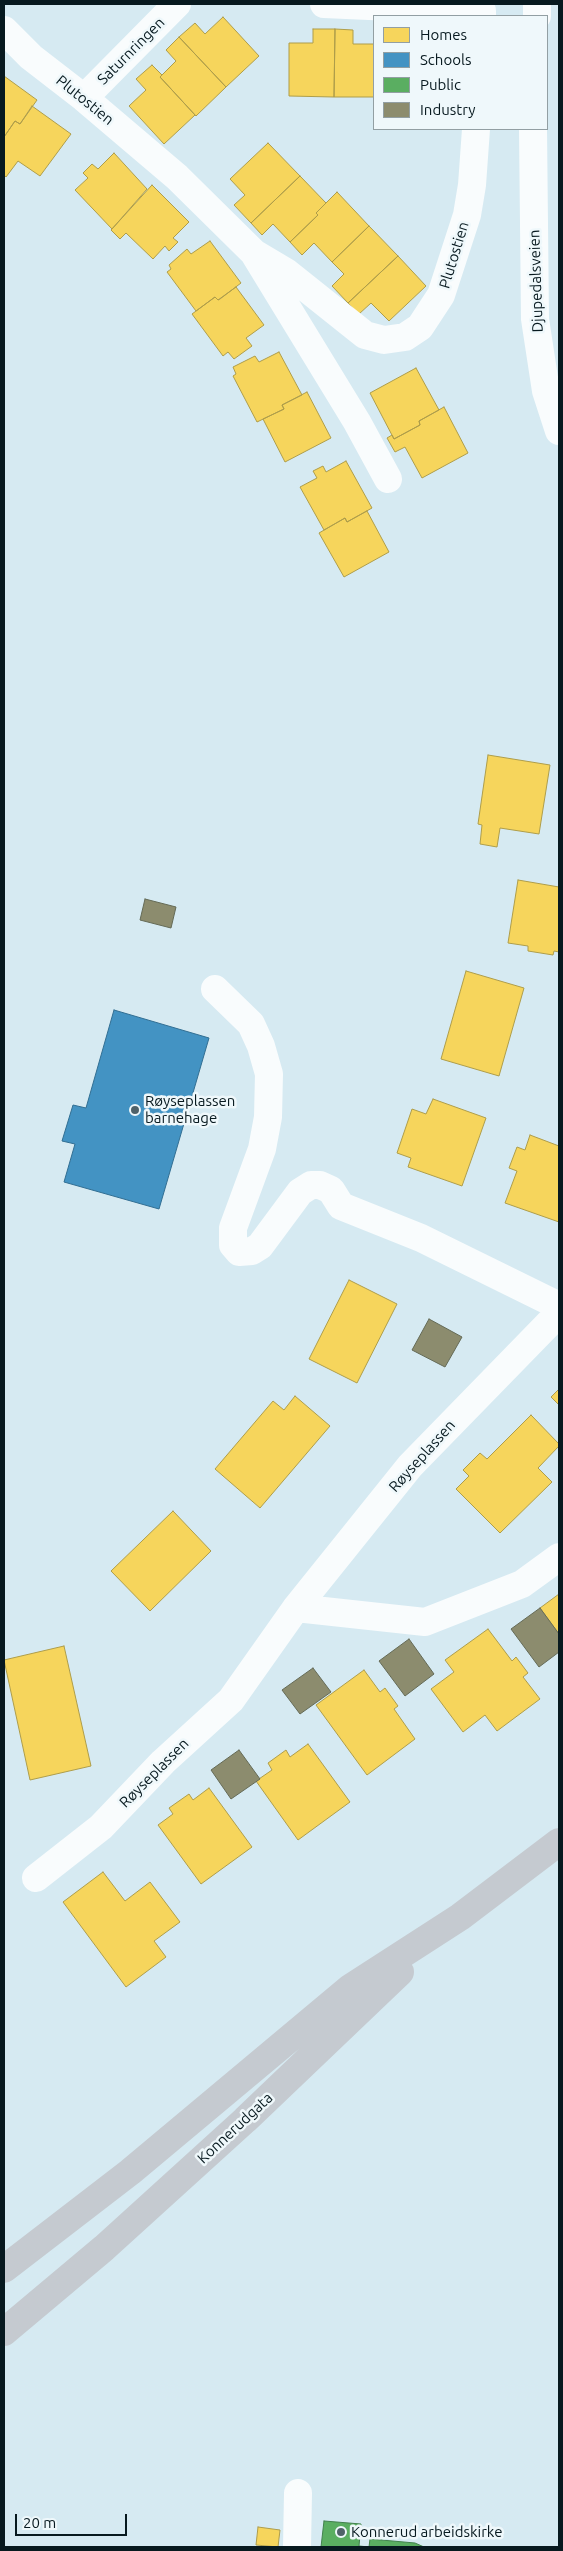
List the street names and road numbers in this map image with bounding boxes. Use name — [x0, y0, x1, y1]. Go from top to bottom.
street label: Saturnringen — [94, 14, 168, 88]
street label: Plutostien — [53, 71, 117, 129]
street label: Plutostien — [435, 219, 473, 291]
street label: Djupedalsveien — [525, 229, 547, 333]
street label: Røyseplassen — [385, 1416, 459, 1496]
street label: Røyseplassen — [116, 1735, 192, 1811]
street label: Konnerudgata — [194, 2089, 276, 2167]

